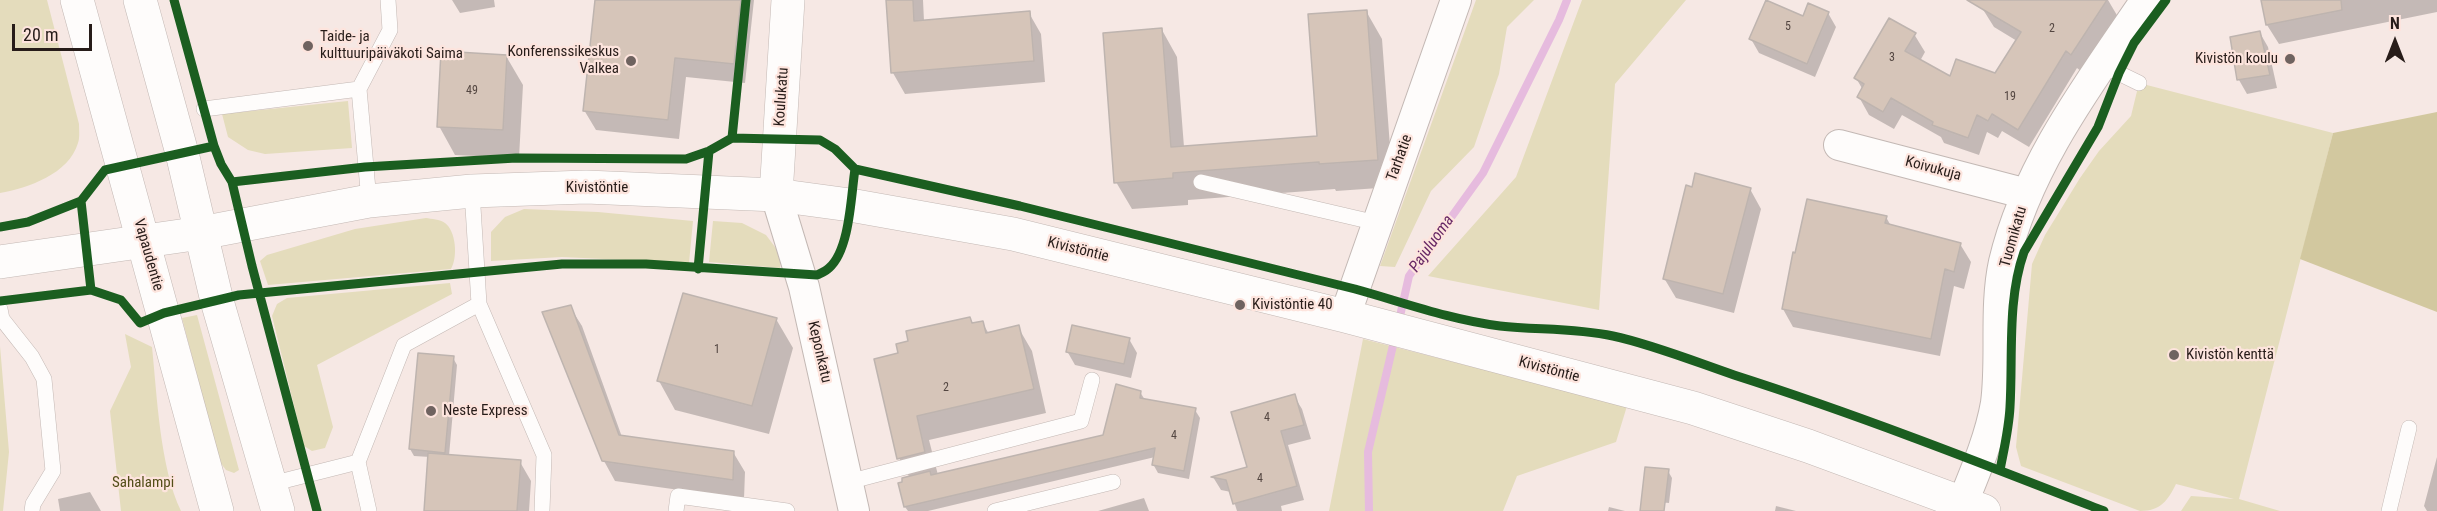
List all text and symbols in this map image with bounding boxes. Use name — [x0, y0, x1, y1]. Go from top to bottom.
scale bar — [15, 12, 94, 50]
north arrow — [2365, 12, 2425, 72]
text: N — [2390, 14, 2400, 33]
house number: 5 — [1785, 20, 1791, 34]
house number: 2 — [2049, 22, 2055, 36]
text: 20 m — [23, 24, 58, 45]
place label: Taide- ja kulttuuripäiväkoti Saima — [320, 28, 463, 63]
marker: Taide- ja kulttuuripäiväkoti Saima — [301, 39, 315, 53]
place label: Konferenssikeskus Valkea — [507, 43, 619, 78]
place label: Kivistön koulu — [2195, 50, 2278, 68]
house number: 3 — [1889, 51, 1895, 65]
marker: Kivistön koulu — [2283, 52, 2297, 66]
marker: Konferenssikeskus Valkea — [624, 54, 638, 68]
street label: Koulukatu — [771, 67, 793, 127]
house number: 49 — [466, 84, 478, 98]
house number: 19 — [2004, 90, 2016, 104]
street label: Tarhatie — [1383, 132, 1417, 184]
street label: Koivukuja — [1903, 153, 1963, 185]
street label: Kivistöntie — [566, 179, 628, 197]
street label: Tuomikatu — [1997, 205, 2031, 269]
water label: Pajuluoma — [1406, 212, 1458, 276]
street label: Vapaudentie — [129, 217, 167, 293]
street label: Kivistöntie — [1046, 234, 1110, 266]
place label: Kivistöntie 40 — [1252, 296, 1333, 314]
marker: Kivistöntie 40 — [1233, 298, 1247, 312]
street label: Keponkatu — [803, 319, 835, 385]
house number: 1 — [714, 343, 720, 357]
place label: Kivistön kenttä — [2186, 346, 2274, 364]
marker: Kivistön kenttä — [2167, 348, 2181, 362]
street label: Kivistöntie — [1517, 353, 1581, 387]
house number: 2 — [943, 381, 949, 395]
place label: Neste Express — [443, 402, 528, 420]
marker: Neste Express — [424, 404, 438, 418]
house number: 4 — [1264, 411, 1270, 425]
house number: 4 — [1171, 429, 1177, 443]
house number: 4 — [1257, 472, 1263, 486]
park label: Sahalampi — [112, 474, 174, 492]

